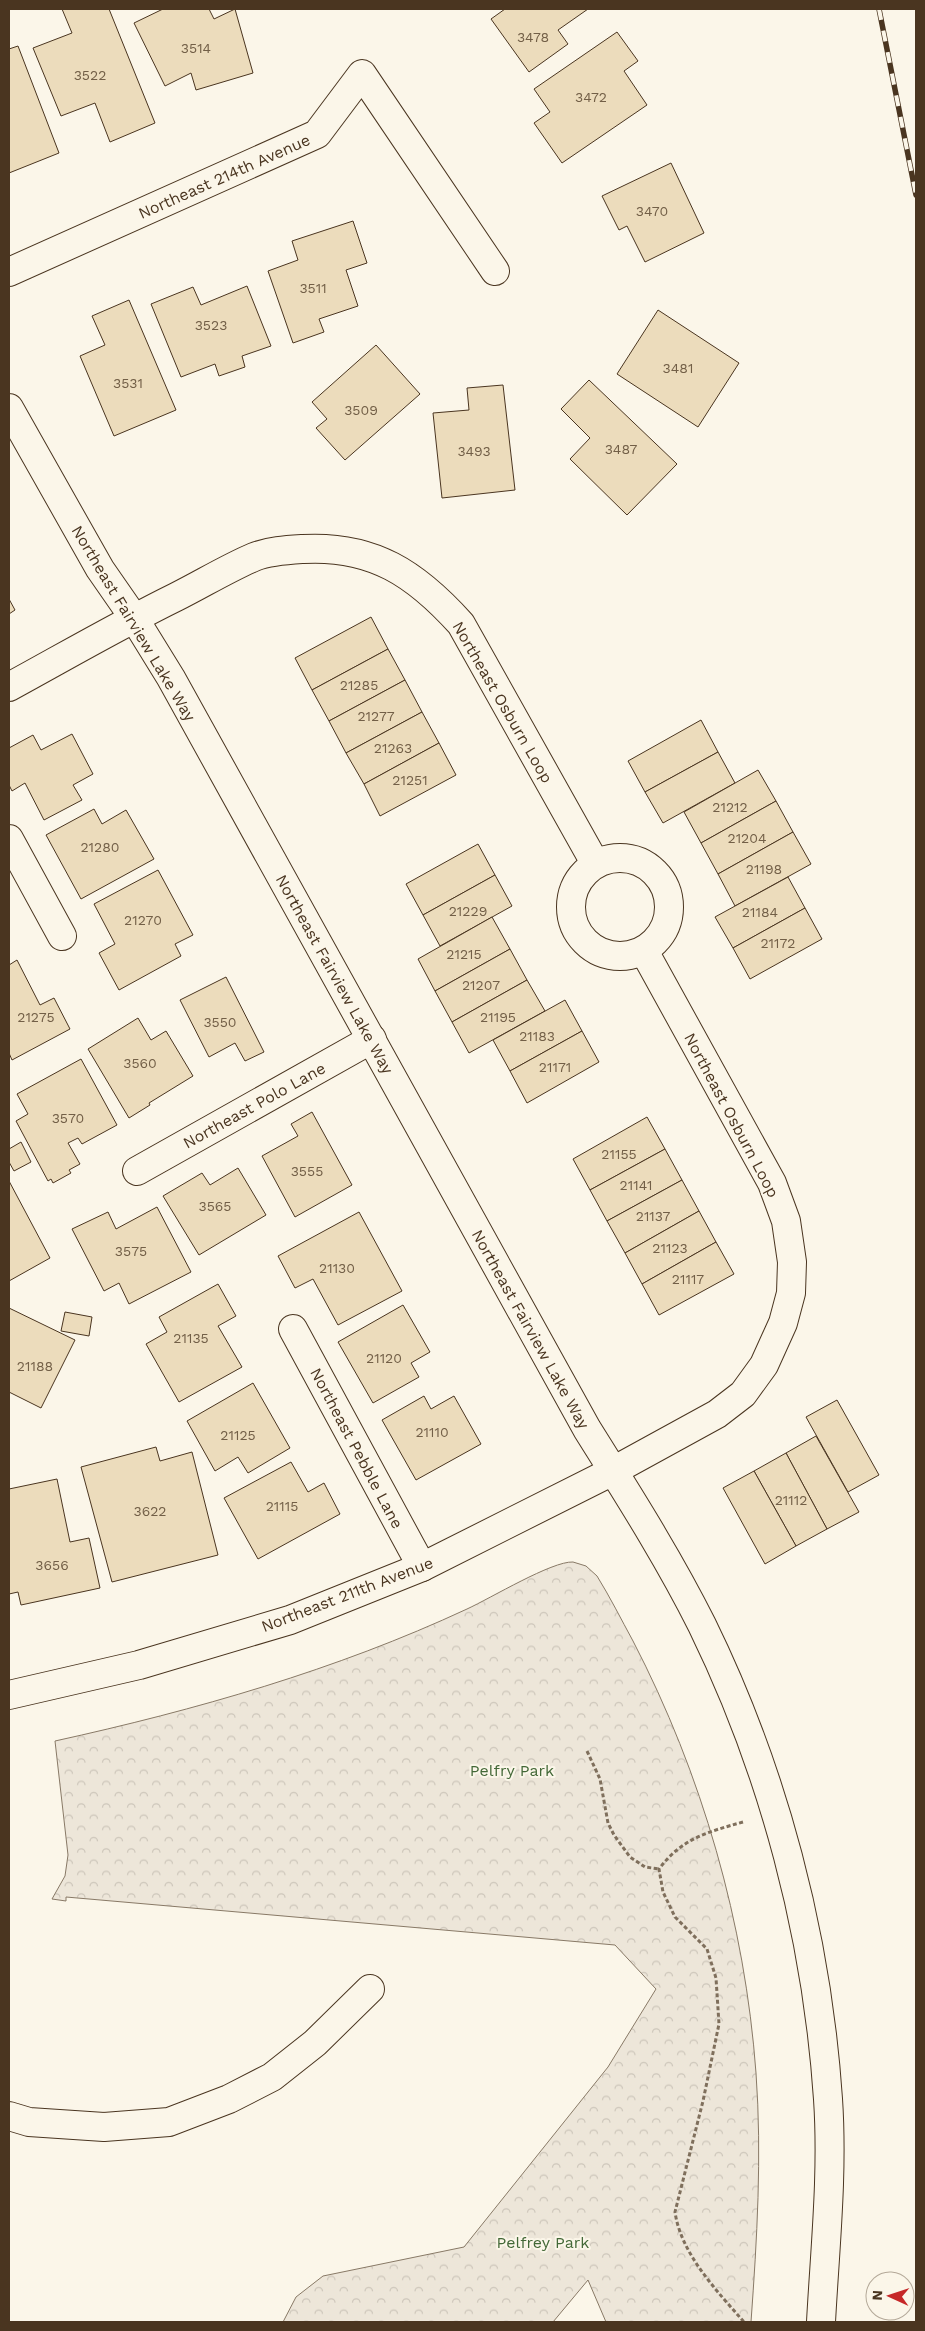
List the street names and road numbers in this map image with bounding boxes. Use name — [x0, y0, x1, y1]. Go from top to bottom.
street label: Northeast 214th Avenue — [135, 130, 313, 223]
street label: Northeast Fairview Lake Way — [68, 522, 200, 725]
street label: Northeast Osburn Loop — [448, 618, 557, 786]
street label: Northeast Fairview Lake Way — [272, 871, 398, 1078]
street label: Northeast Osburn Loop — [680, 1030, 783, 1201]
street label: Northeast Polo Lane — [180, 1058, 329, 1152]
street label: Northeast Fairview Lake Way — [468, 1226, 594, 1433]
street label: Northeast Pebble Lane — [306, 1365, 407, 1532]
street label: Northeast 211th Avenue — [259, 1553, 436, 1636]

